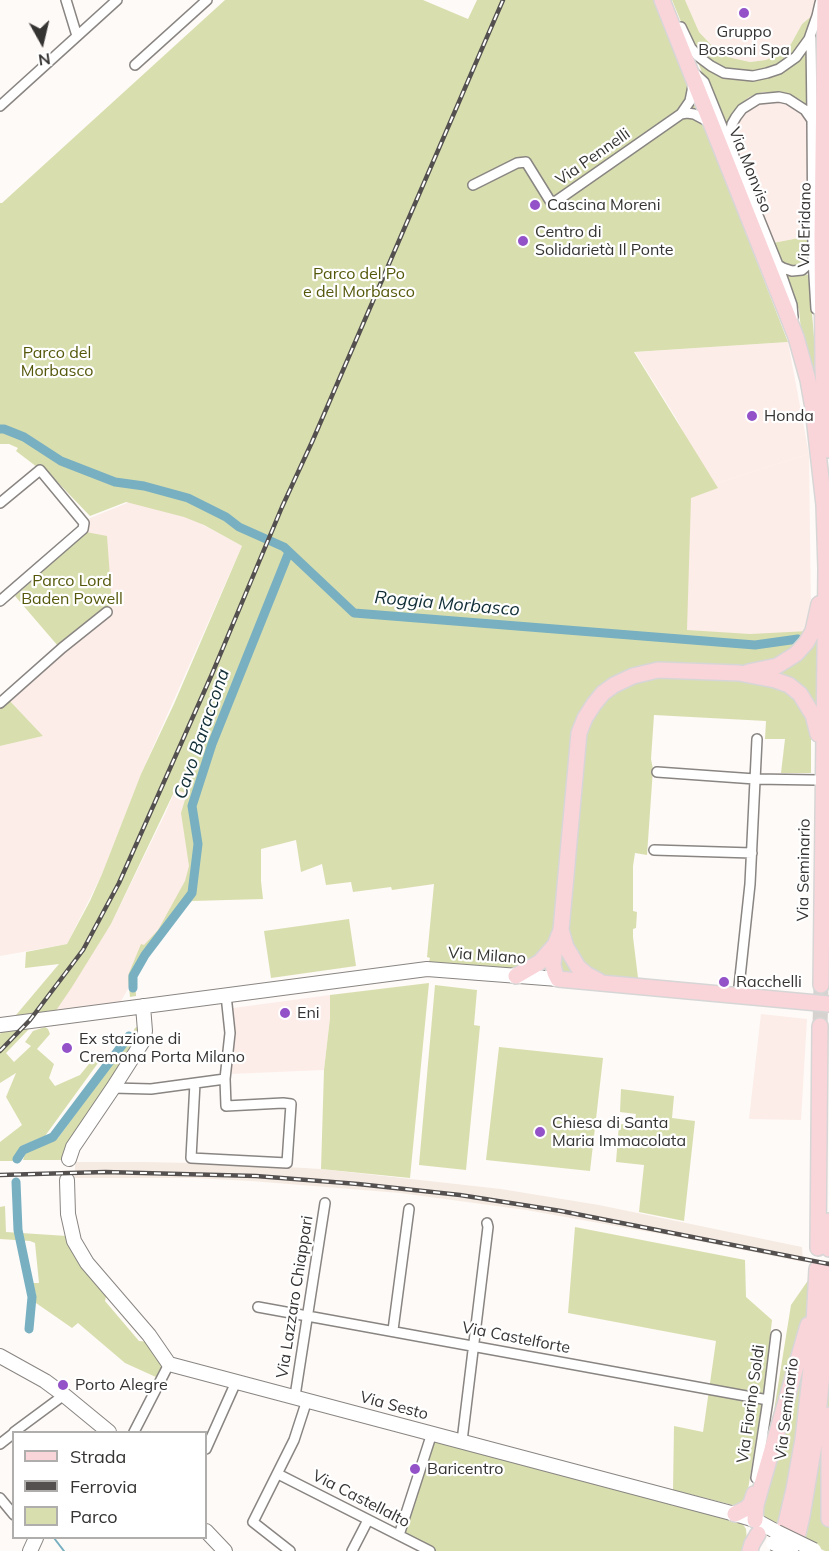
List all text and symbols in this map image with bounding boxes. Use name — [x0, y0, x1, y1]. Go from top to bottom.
marker: Gruppo Bossoni Spa — [737, 6, 751, 20]
north arrow — [12, 12, 72, 72]
place label: Gruppo Bossoni Spa — [698, 22, 790, 60]
text: N — [37, 49, 52, 71]
street label: Via Pennelli — [552, 124, 634, 190]
street label: Via Monviso — [724, 125, 776, 215]
street label: Via Eridano — [795, 182, 815, 268]
place label: Cascina Moreni — [547, 195, 661, 215]
marker: Cascina Moreni — [528, 198, 542, 212]
place label: Centro di Solidarietà Il Ponte — [535, 222, 674, 260]
marker: Centro di Solidarietà Il Ponte — [516, 234, 530, 248]
park label: Parco del Po e del Morbasco — [303, 264, 415, 302]
park label: Parco del Morbasco — [21, 343, 93, 381]
place label: Honda — [764, 406, 814, 426]
marker: Honda — [745, 409, 759, 423]
park label: Parco Lord Baden Powell — [21, 571, 123, 609]
water label: Roggia Morbasco — [373, 587, 521, 621]
water label: Cavo Baraccona — [170, 666, 234, 802]
street label: Via Seminario — [794, 818, 814, 922]
street label: Via Milano — [447, 944, 527, 968]
place label: Racchelli — [736, 972, 802, 992]
marker: Racchelli — [717, 975, 731, 989]
place label: Eni — [297, 1003, 320, 1023]
marker: Eni — [278, 1006, 292, 1020]
place label: Ex stazione di Cremona Porta Milano — [79, 1029, 245, 1067]
marker: Ex stazione di Cremona Porta Milano — [60, 1041, 74, 1055]
place label: Chiesa di Santa Maria Immacolata — [552, 1113, 686, 1151]
marker: Chiesa di Santa Maria Immacolata — [533, 1125, 547, 1139]
street label: Via Lazzaro Chiappari — [273, 1214, 317, 1380]
street label: Via Castelforte — [460, 1318, 572, 1358]
street label: Via Fiorino Soldi — [733, 1344, 769, 1464]
street label: Via Seminario — [771, 1357, 803, 1461]
place label: Porto Alegre — [75, 1375, 168, 1395]
marker: Porto Alegre — [56, 1378, 70, 1392]
street label: Via Sesto — [358, 1388, 430, 1424]
legend — [12, 1431, 207, 1539]
text: Strada — [70, 1445, 126, 1468]
place label: Baricentro — [427, 1459, 503, 1479]
marker: Baricentro — [408, 1462, 422, 1476]
street label: Via Castellalto — [309, 1466, 413, 1532]
text: Ferrovia — [70, 1475, 137, 1498]
text: Parco — [70, 1505, 118, 1528]

